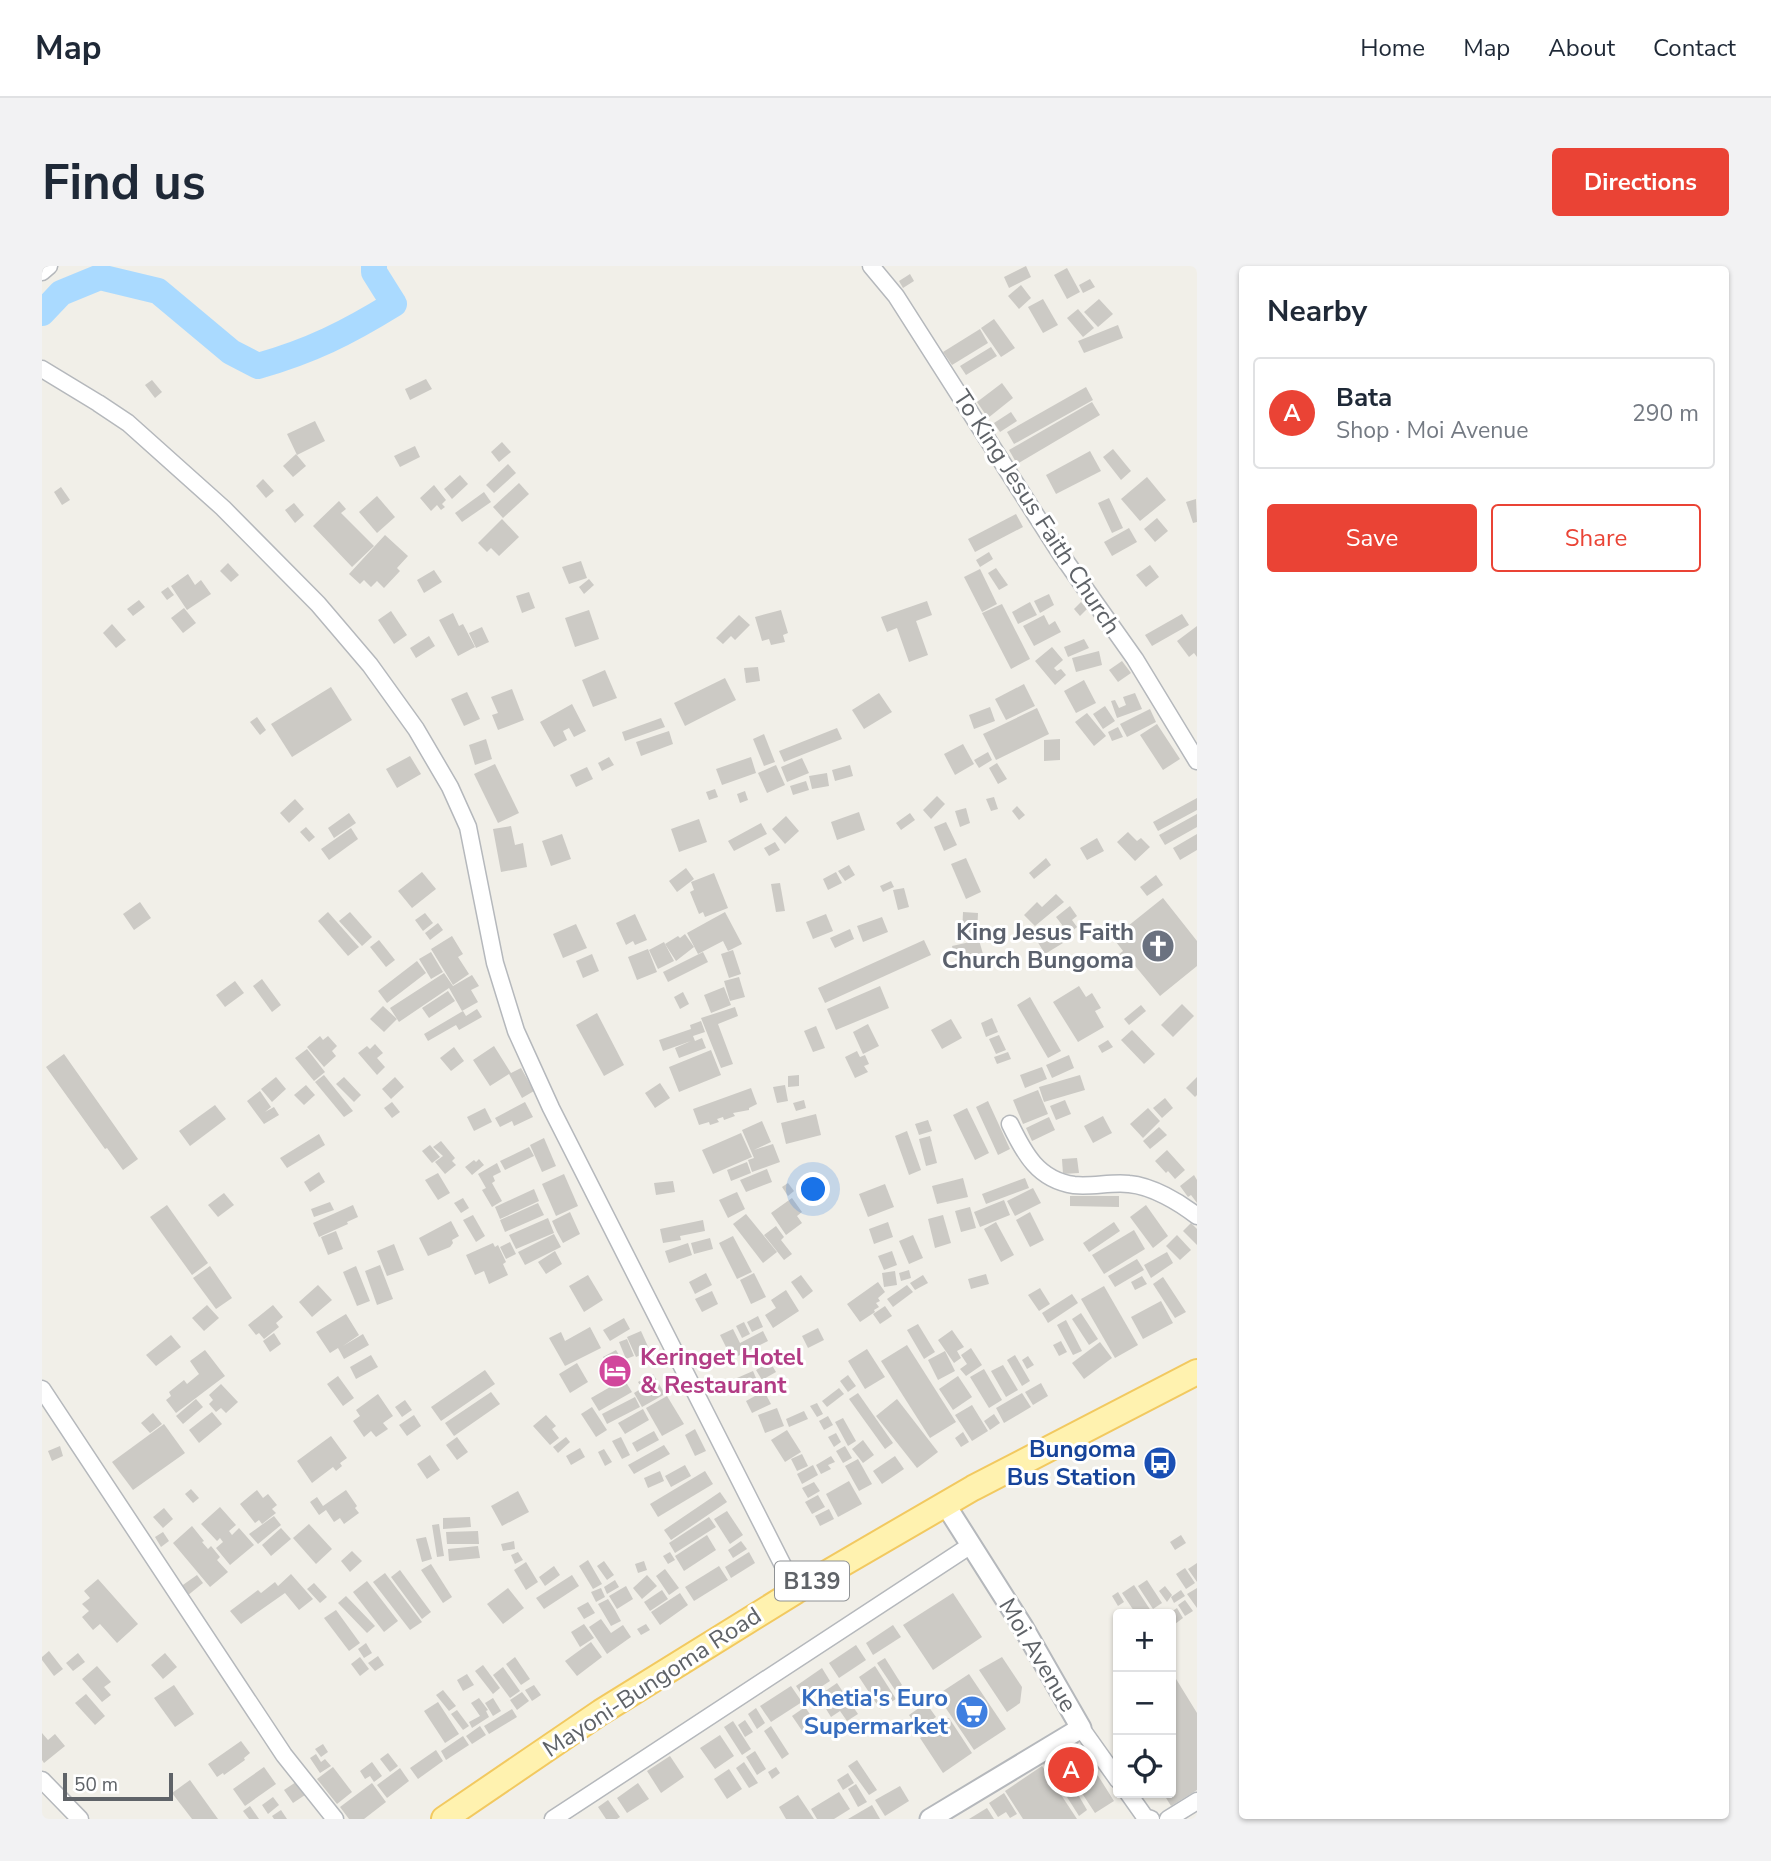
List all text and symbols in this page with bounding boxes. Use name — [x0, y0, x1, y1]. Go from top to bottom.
text: Map — [35, 26, 102, 71]
text: Home — [1360, 32, 1425, 64]
text: Map — [1463, 32, 1510, 64]
text: About — [1548, 32, 1615, 64]
text: Contact — [1653, 32, 1736, 64]
button: Directions — [1552, 148, 1729, 216]
text: Find us — [42, 149, 206, 216]
text: Nearby — [1267, 291, 1367, 332]
text: Bata — [1336, 380, 1392, 415]
street label: To King Jesus Faith Church — [946, 384, 1128, 640]
text: A — [1283, 398, 1301, 429]
text: 290 m — [1632, 398, 1699, 429]
text: Shop · Moi Avenue — [1336, 415, 1528, 446]
button: Save — [1267, 504, 1477, 572]
button: Share — [1491, 504, 1701, 572]
place label: King Jesus Faith Church Bungoma — [942, 916, 1134, 976]
church icon: King Jesus Faith Church Bungoma — [1139, 927, 1177, 965]
your location — [796, 1172, 830, 1206]
place label: Keringet Hotel & Restaurant — [640, 1341, 804, 1401]
hotel icon: Keringet Hotel & Restaurant — [596, 1352, 634, 1390]
place label: Bungoma Bus Station — [1007, 1433, 1136, 1493]
bus stop icon: Bungoma Bus Station — [1141, 1444, 1179, 1482]
road number: B139 — [775, 1562, 849, 1600]
street label: Moi Avenue — [992, 1592, 1084, 1718]
street label: Mayoni-Bungoma Road — [537, 1599, 767, 1765]
map controls — [1113, 1609, 1176, 1798]
button: + — [1113, 1609, 1176, 1672]
button: − — [1113, 1672, 1176, 1735]
place label: Khetia's Euro Supermarket — [801, 1682, 949, 1742]
supermarket icon: Khetia's Euro Supermarket — [953, 1693, 991, 1731]
button: locate — [1113, 1735, 1176, 1798]
pin: A — [1048, 1744, 1094, 1796]
scale bar — [63, 1770, 173, 1802]
text: 50 m — [74, 1772, 118, 1798]

